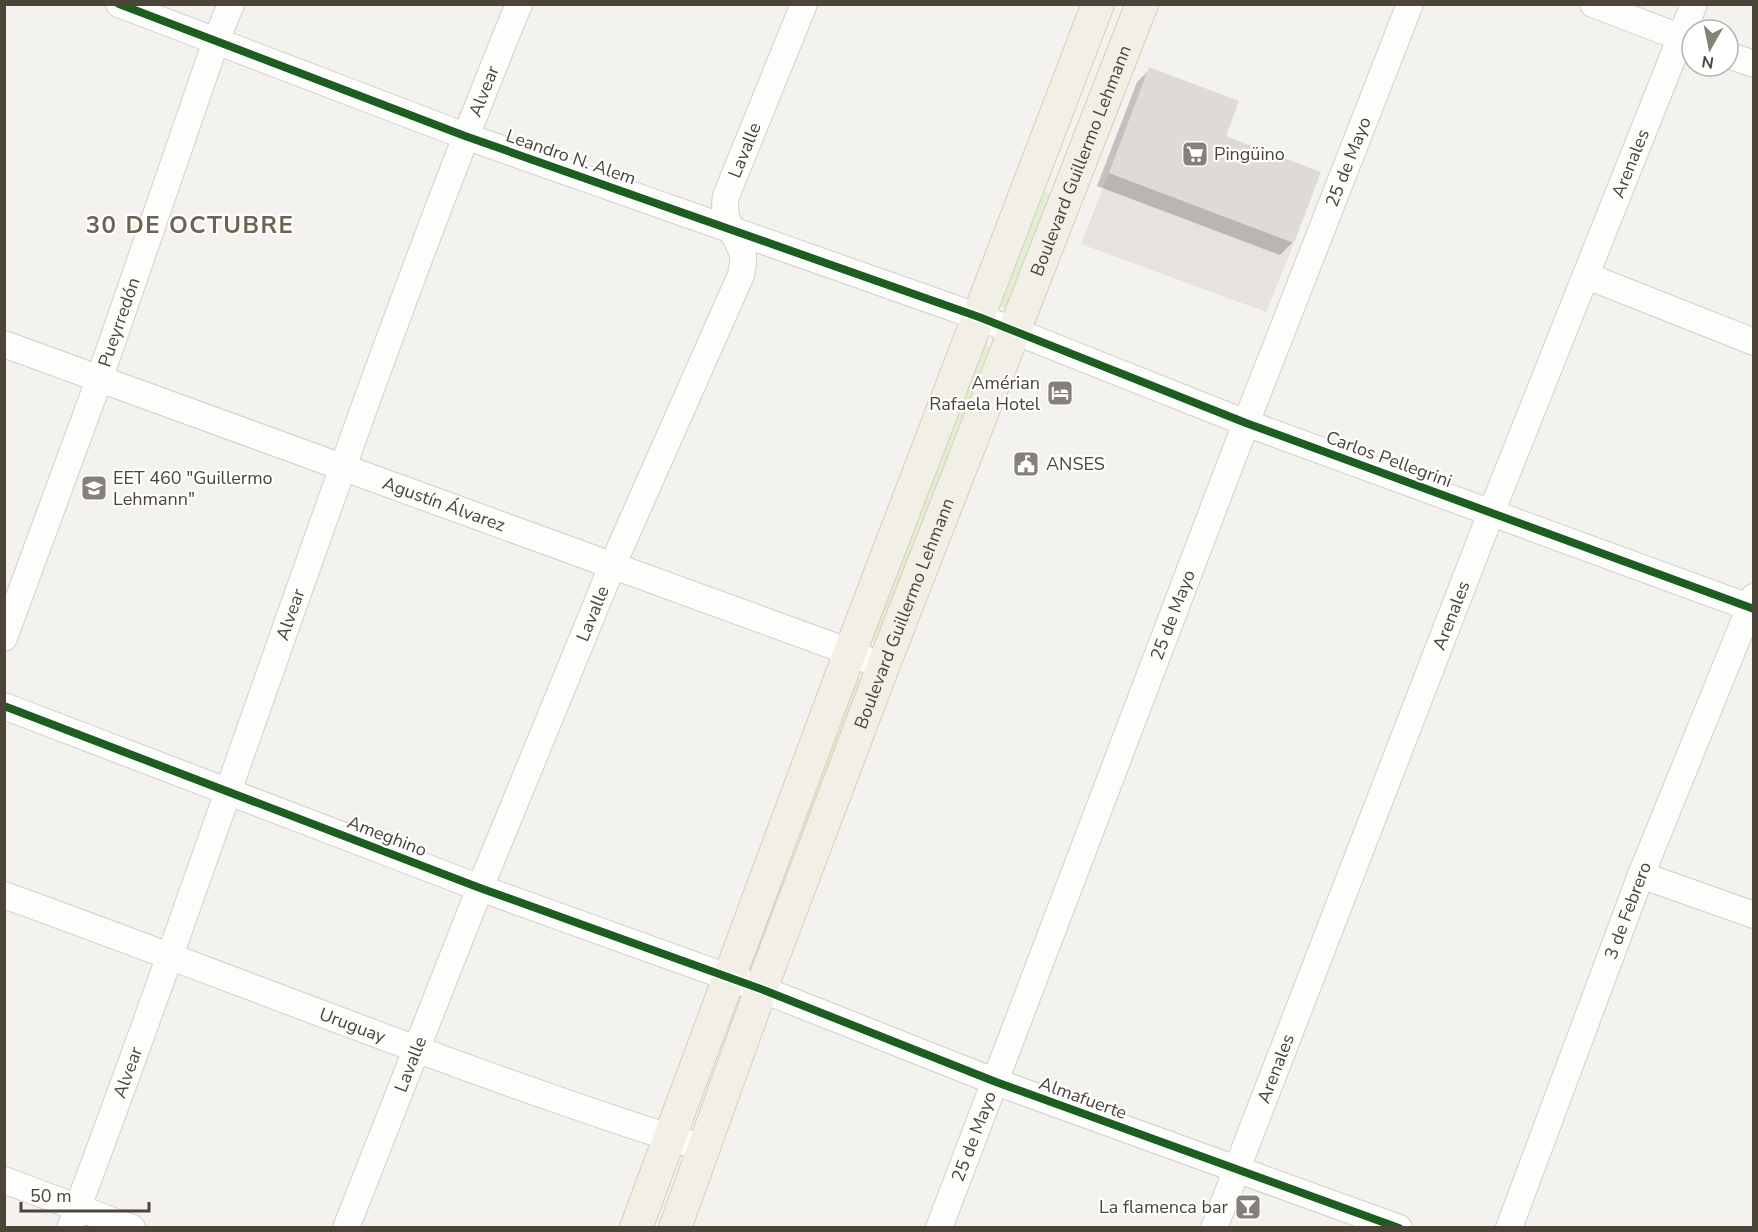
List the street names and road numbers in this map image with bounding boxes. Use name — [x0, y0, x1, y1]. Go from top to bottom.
street label: Boulevard Guillermo Lehmann — [1025, 42, 1137, 280]
street label: Alvear — [463, 61, 505, 120]
street label: 25 de Mayo — [1320, 113, 1377, 210]
street label: Lavalle — [723, 119, 767, 182]
street label: Leandro N. Alem — [503, 124, 639, 190]
street label: Arenales — [1606, 126, 1655, 202]
street label: Pueyrredón — [92, 274, 145, 370]
street label: Carlos Pellegrini — [1323, 425, 1455, 493]
street label: Agustín Álvarez — [379, 471, 508, 537]
street label: Boulevard Guillermo Lehmann — [849, 494, 960, 732]
street label: 25 de Mayo — [1145, 566, 1201, 664]
street label: Arenales — [1427, 577, 1476, 653]
street label: Lavalle — [570, 582, 615, 645]
street label: Alvear — [270, 585, 311, 643]
street label: Ameghino — [344, 810, 430, 862]
street label: 3 de Febrero — [1599, 858, 1657, 962]
street label: Uruguay — [316, 1002, 390, 1049]
street label: Arenales — [1252, 1030, 1300, 1107]
street label: Lavalle — [389, 1033, 432, 1096]
street label: Alvear — [107, 1043, 148, 1101]
street label: Almafuerte — [1036, 1071, 1130, 1125]
street label: 25 de Mayo — [946, 1088, 1002, 1185]

